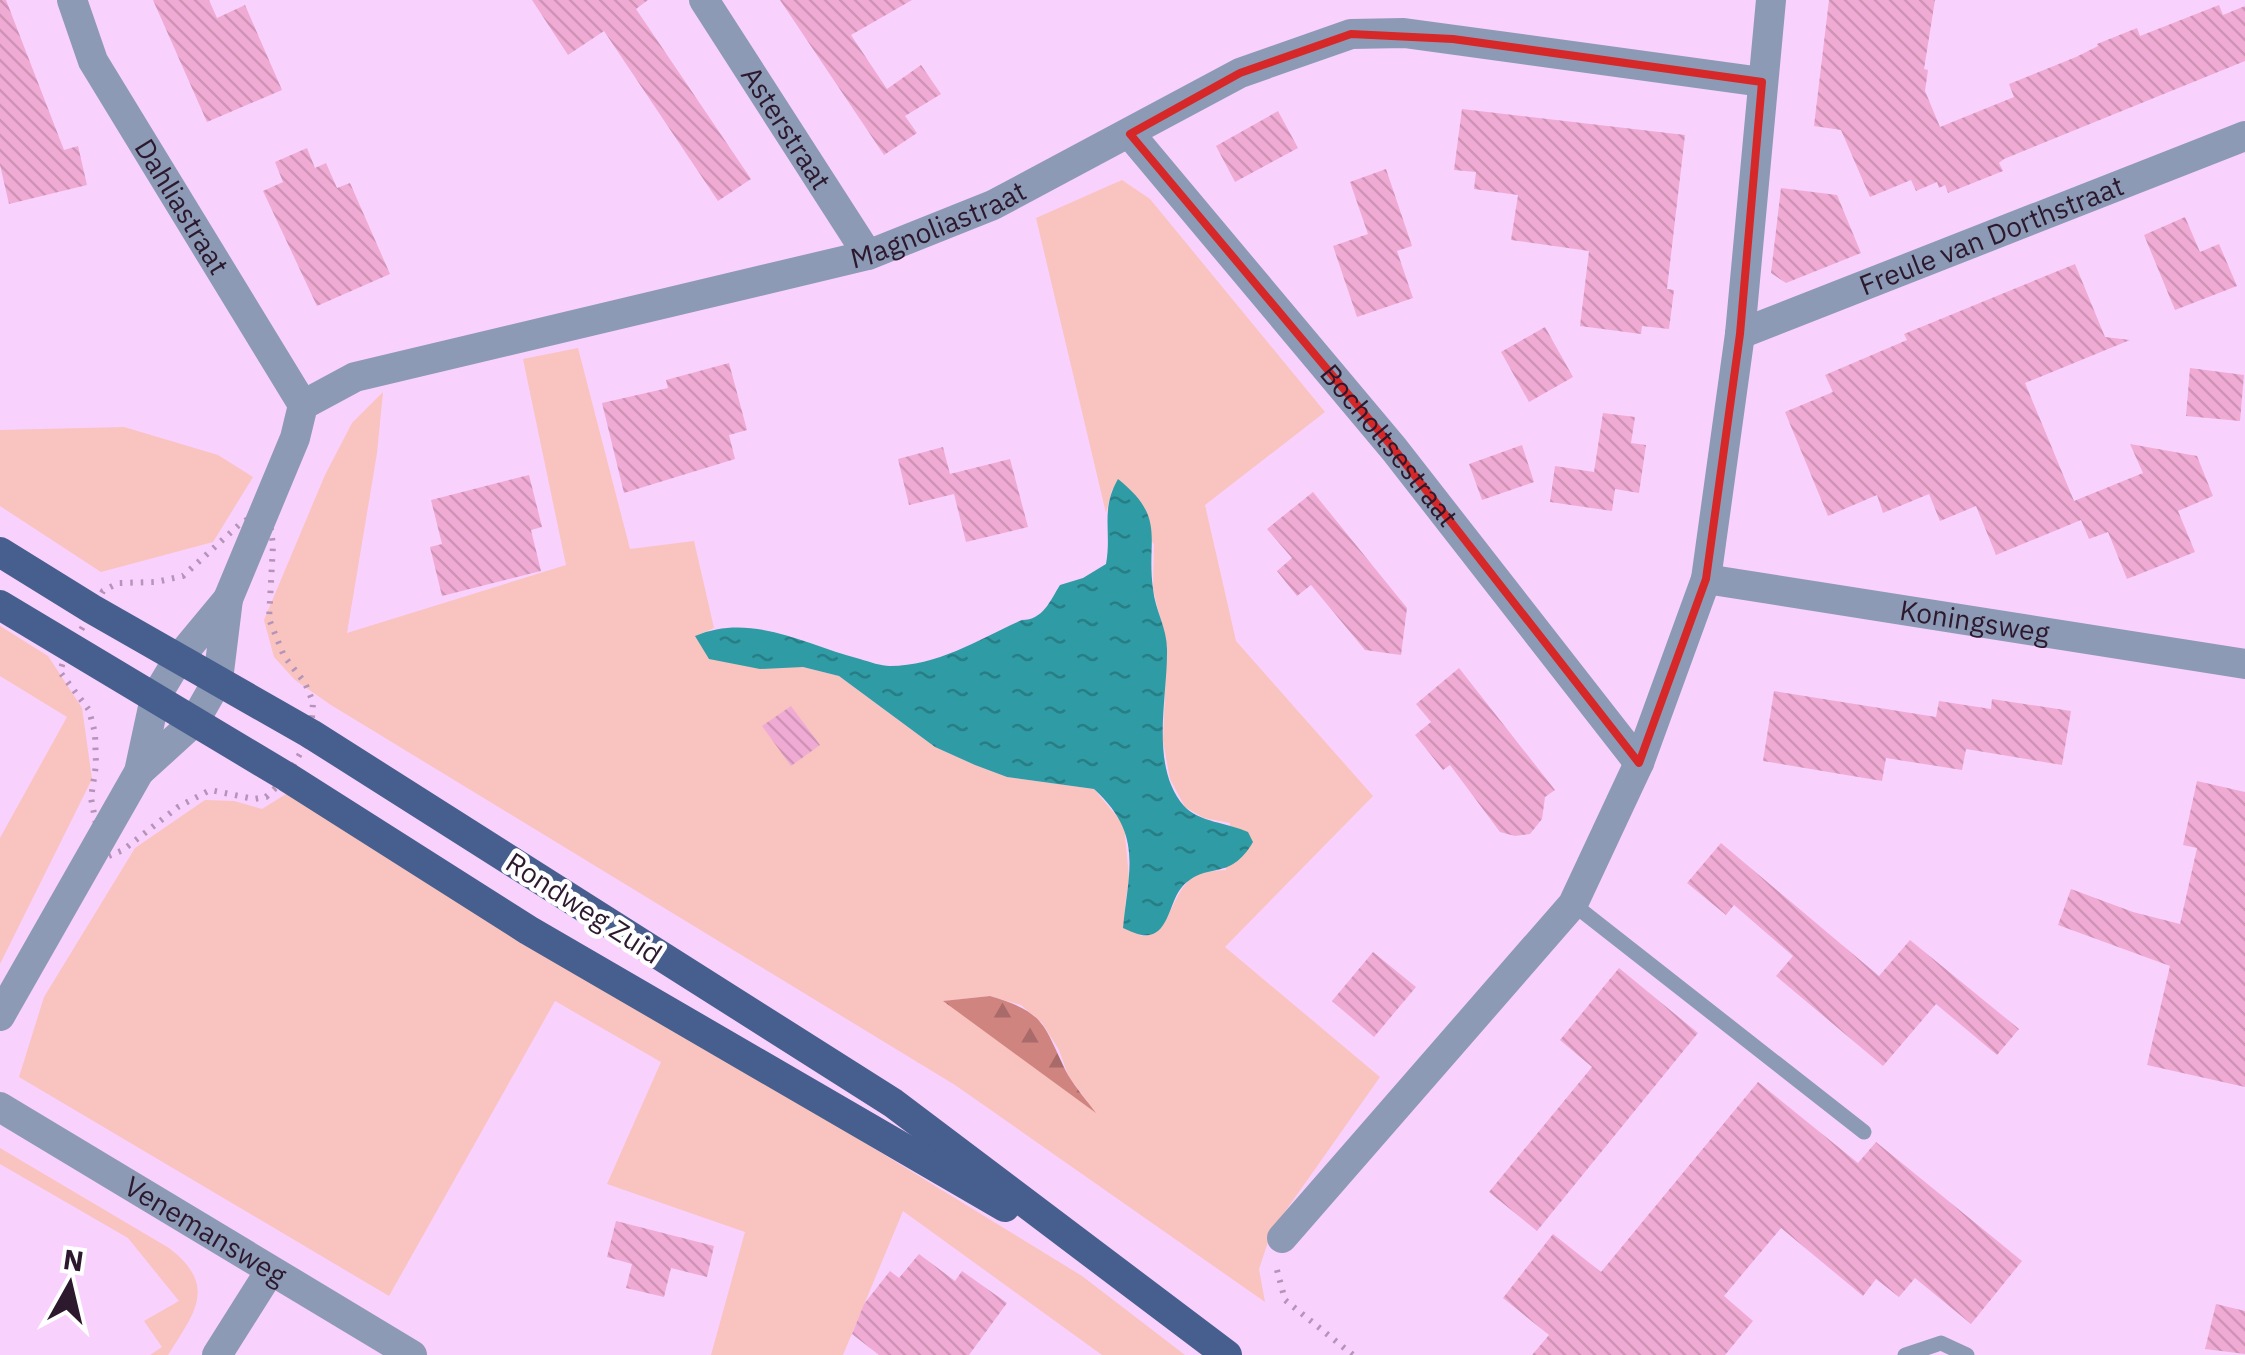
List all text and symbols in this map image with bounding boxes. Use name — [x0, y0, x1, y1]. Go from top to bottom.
street label: Asterstraat — [733, 59, 840, 196]
street label: Dahliastraat — [127, 132, 238, 281]
street label: Freule van Dorthstraat — [1854, 166, 2129, 303]
street label: Magnoliastraat — [847, 172, 1032, 277]
street label: Bocholtsestraat — [1312, 356, 1467, 534]
street label: Koningsweg — [1897, 591, 2053, 651]
street label: Rondweg Zuid — [499, 843, 669, 972]
street label: Venemansweg — [118, 1167, 294, 1294]
north arrow — [20, 1235, 120, 1335]
text: N — [61, 1240, 86, 1279]

